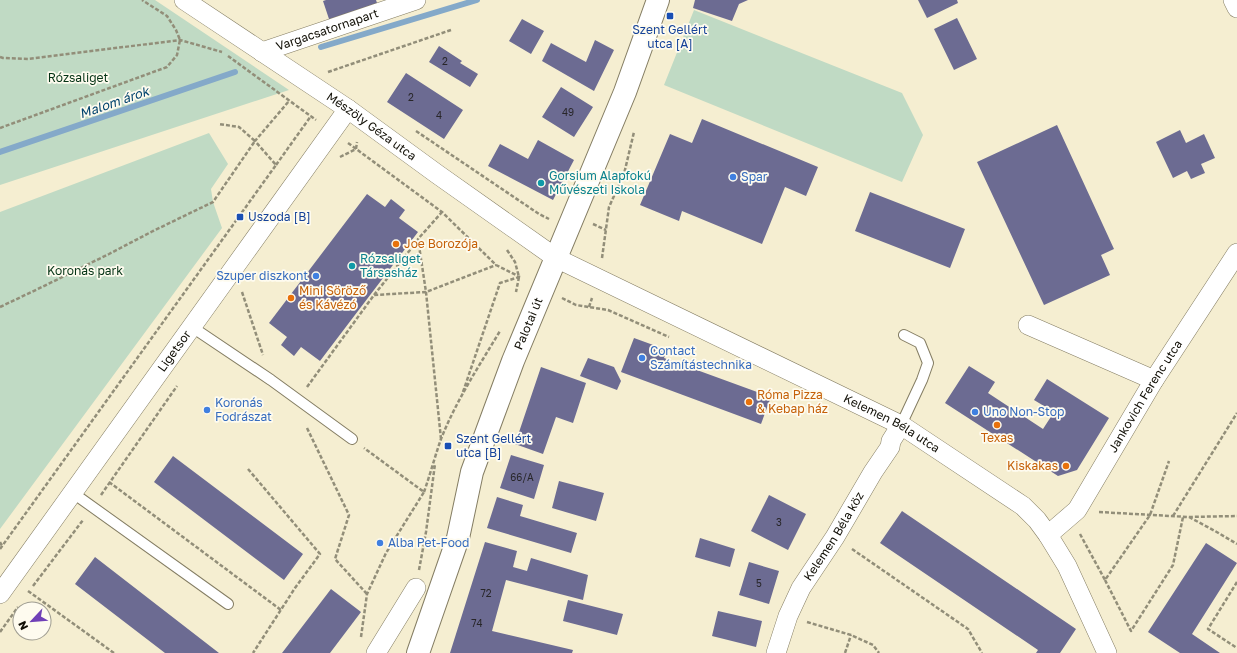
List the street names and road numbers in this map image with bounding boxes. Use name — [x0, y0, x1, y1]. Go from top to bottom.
street label: Vargacsatornapart — [274, 5, 381, 54]
street label: Mészöly Géza utca — [324, 89, 419, 163]
street label: Palotai út — [511, 295, 546, 352]
street label: Ligetsor — [154, 327, 194, 374]
street label: Jankovich Ferenc utca — [1105, 337, 1185, 455]
street label: Kelemen Béla utca — [841, 390, 943, 456]
street label: Kelemen Béla köz — [800, 489, 867, 583]

